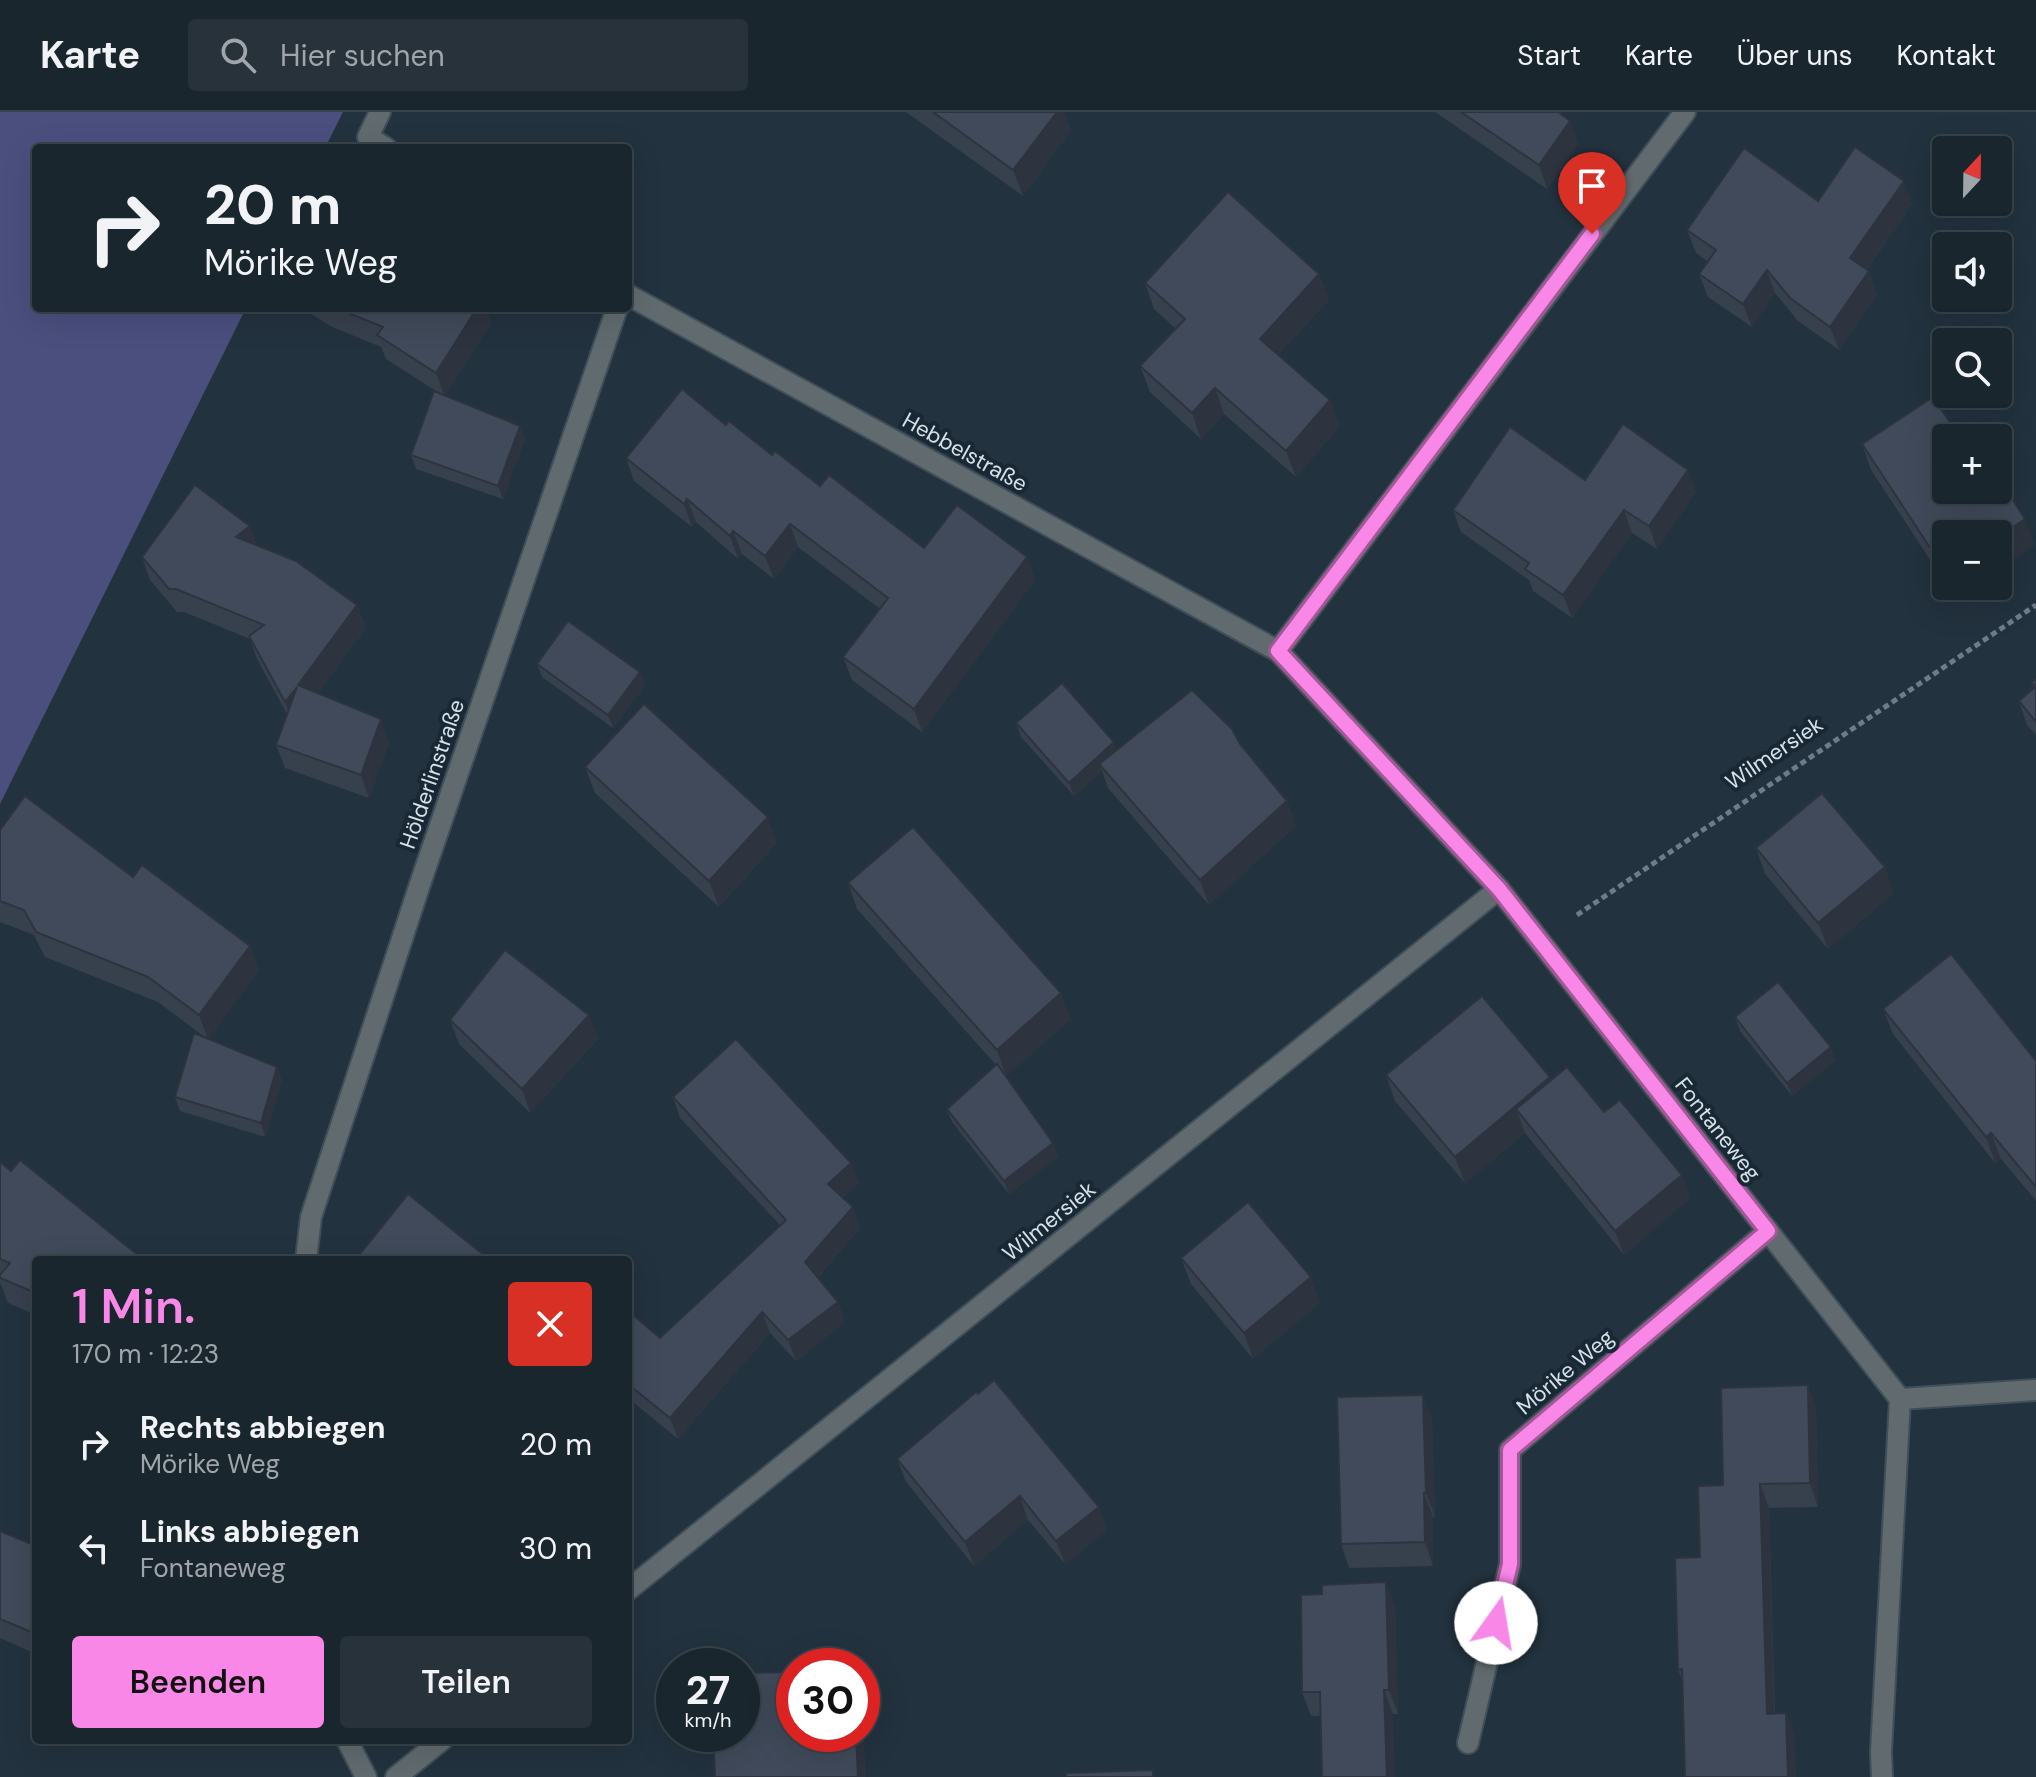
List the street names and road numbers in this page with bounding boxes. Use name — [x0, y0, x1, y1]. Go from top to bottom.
street label: Hebbelstraße — [897, 406, 1033, 498]
street label: Hölderlinstraße — [393, 695, 471, 853]
street label: Wilmersiek — [1720, 710, 1828, 796]
street label: Fontaneweg — [1669, 1071, 1767, 1187]
street label: Wilmersiek — [996, 1175, 1102, 1267]
street label: Mörike Weg — [1510, 1323, 1620, 1421]

